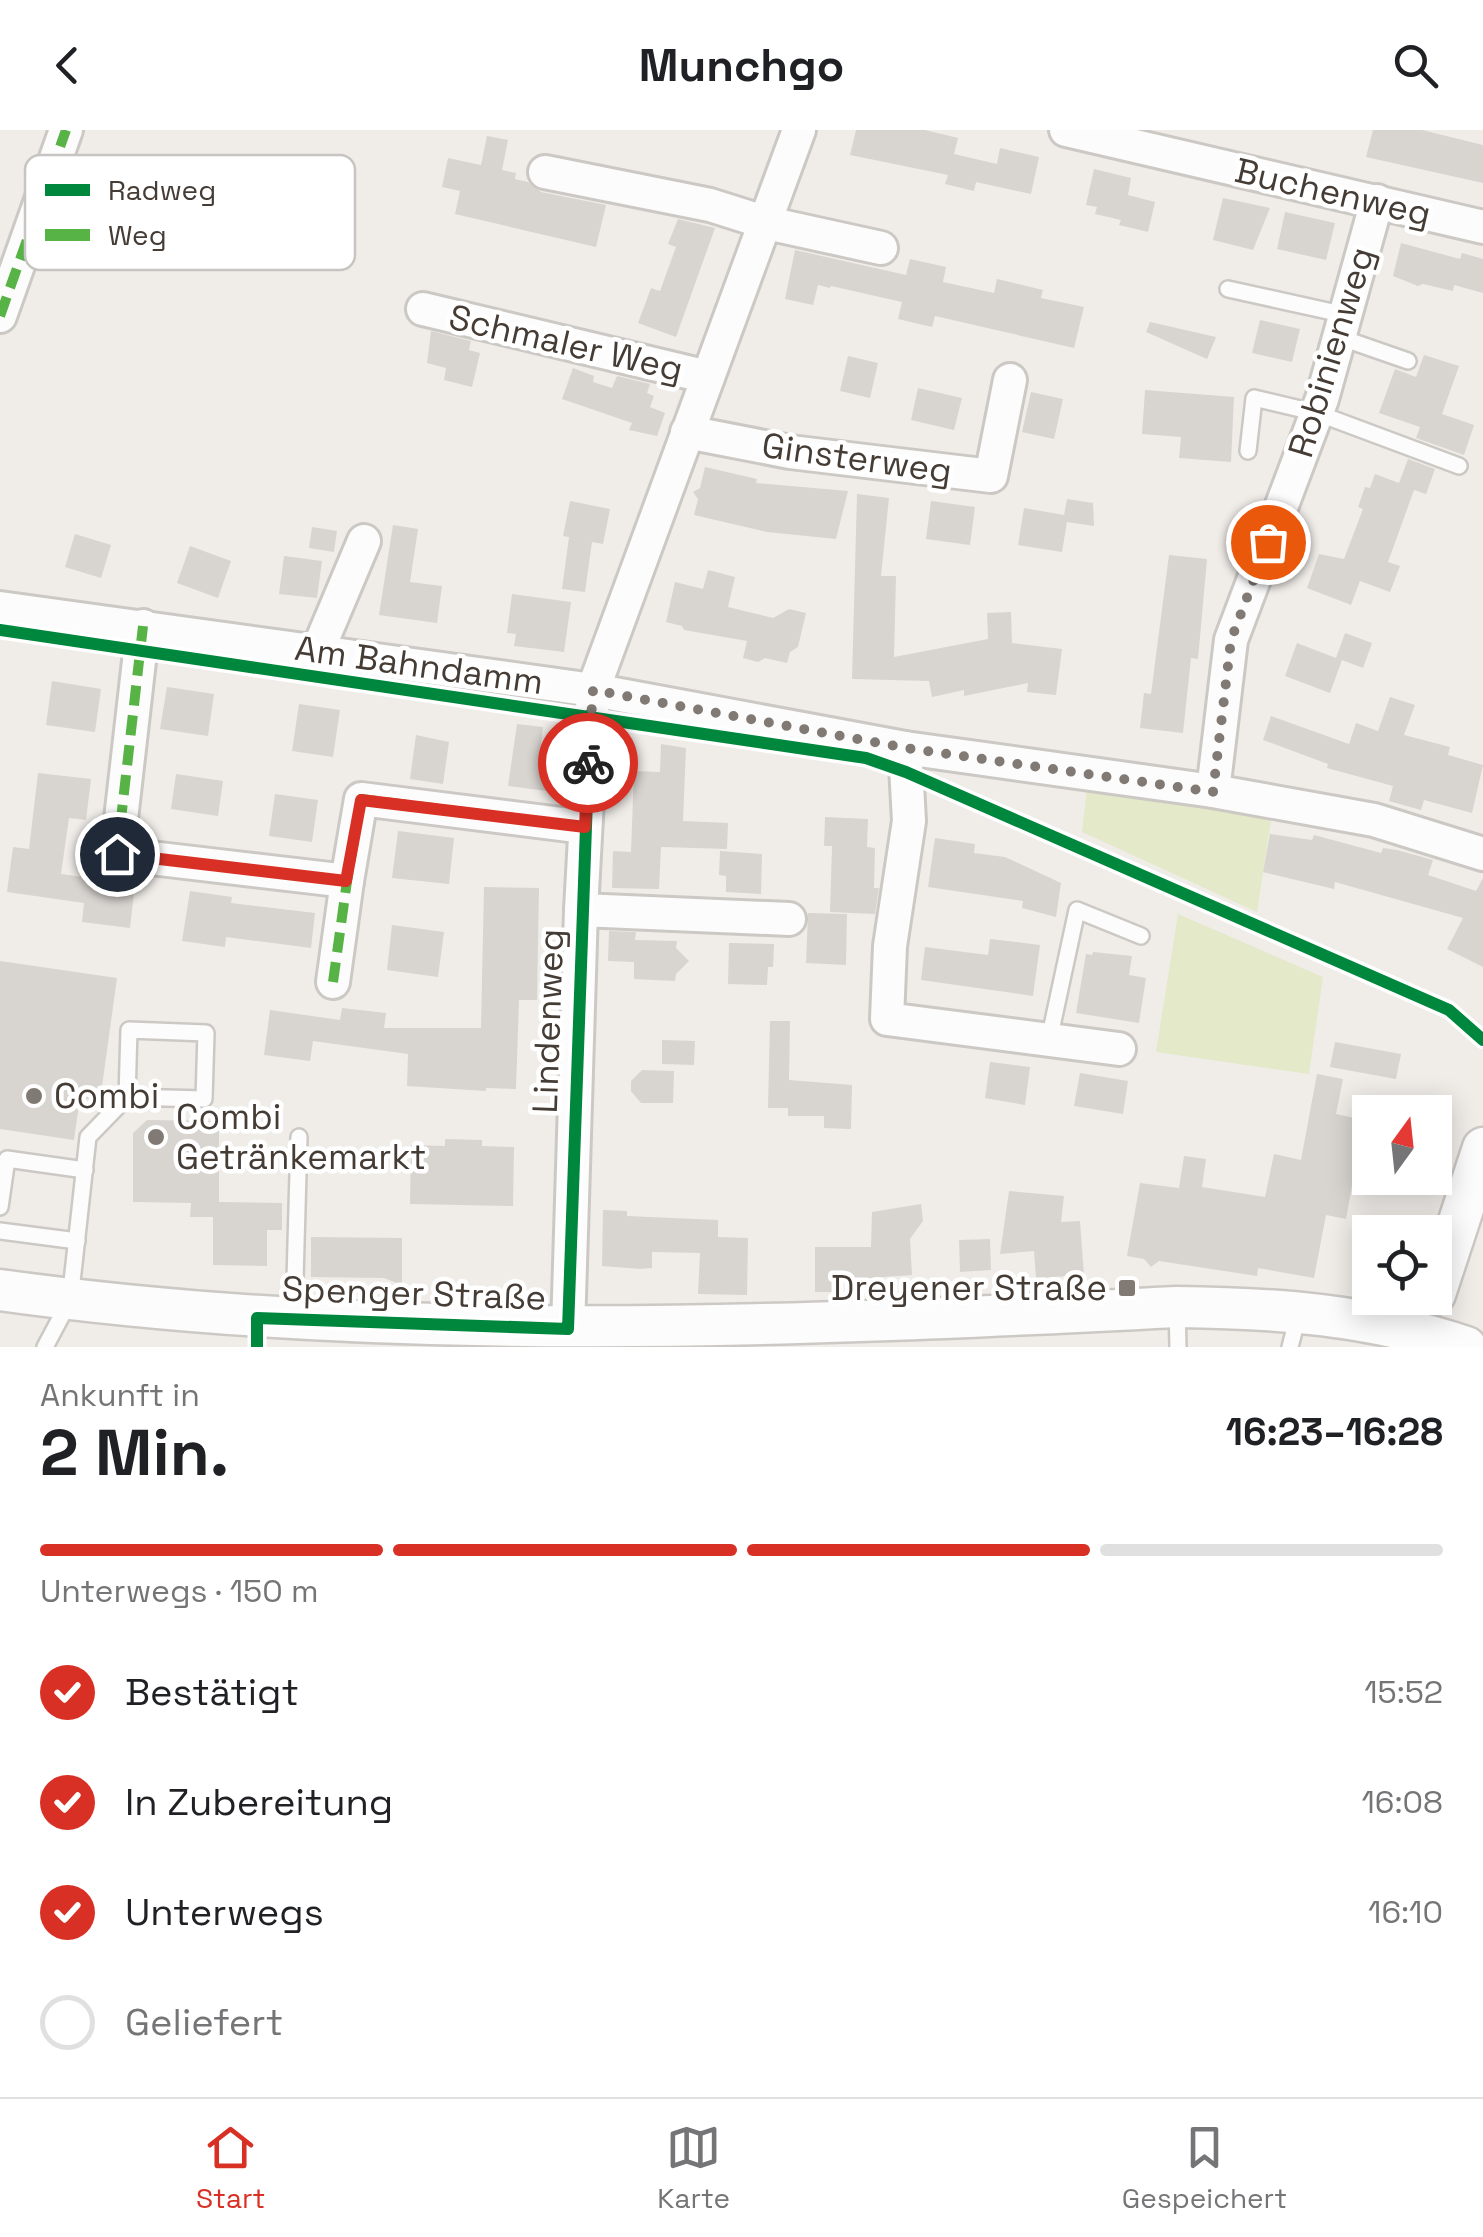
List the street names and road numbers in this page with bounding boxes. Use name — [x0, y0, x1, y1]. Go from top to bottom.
street label: Buchenweg — [1231, 148, 1435, 236]
street label: Robinienweg — [1278, 241, 1384, 463]
street label: Schmaler Weg — [445, 295, 687, 391]
street label: Ginsterweg — [759, 423, 955, 493]
street label: Am Bahndamm — [292, 626, 546, 704]
street label: Lindenweg — [523, 928, 573, 1114]
street label: Spenger Straße — [281, 1266, 547, 1320]

